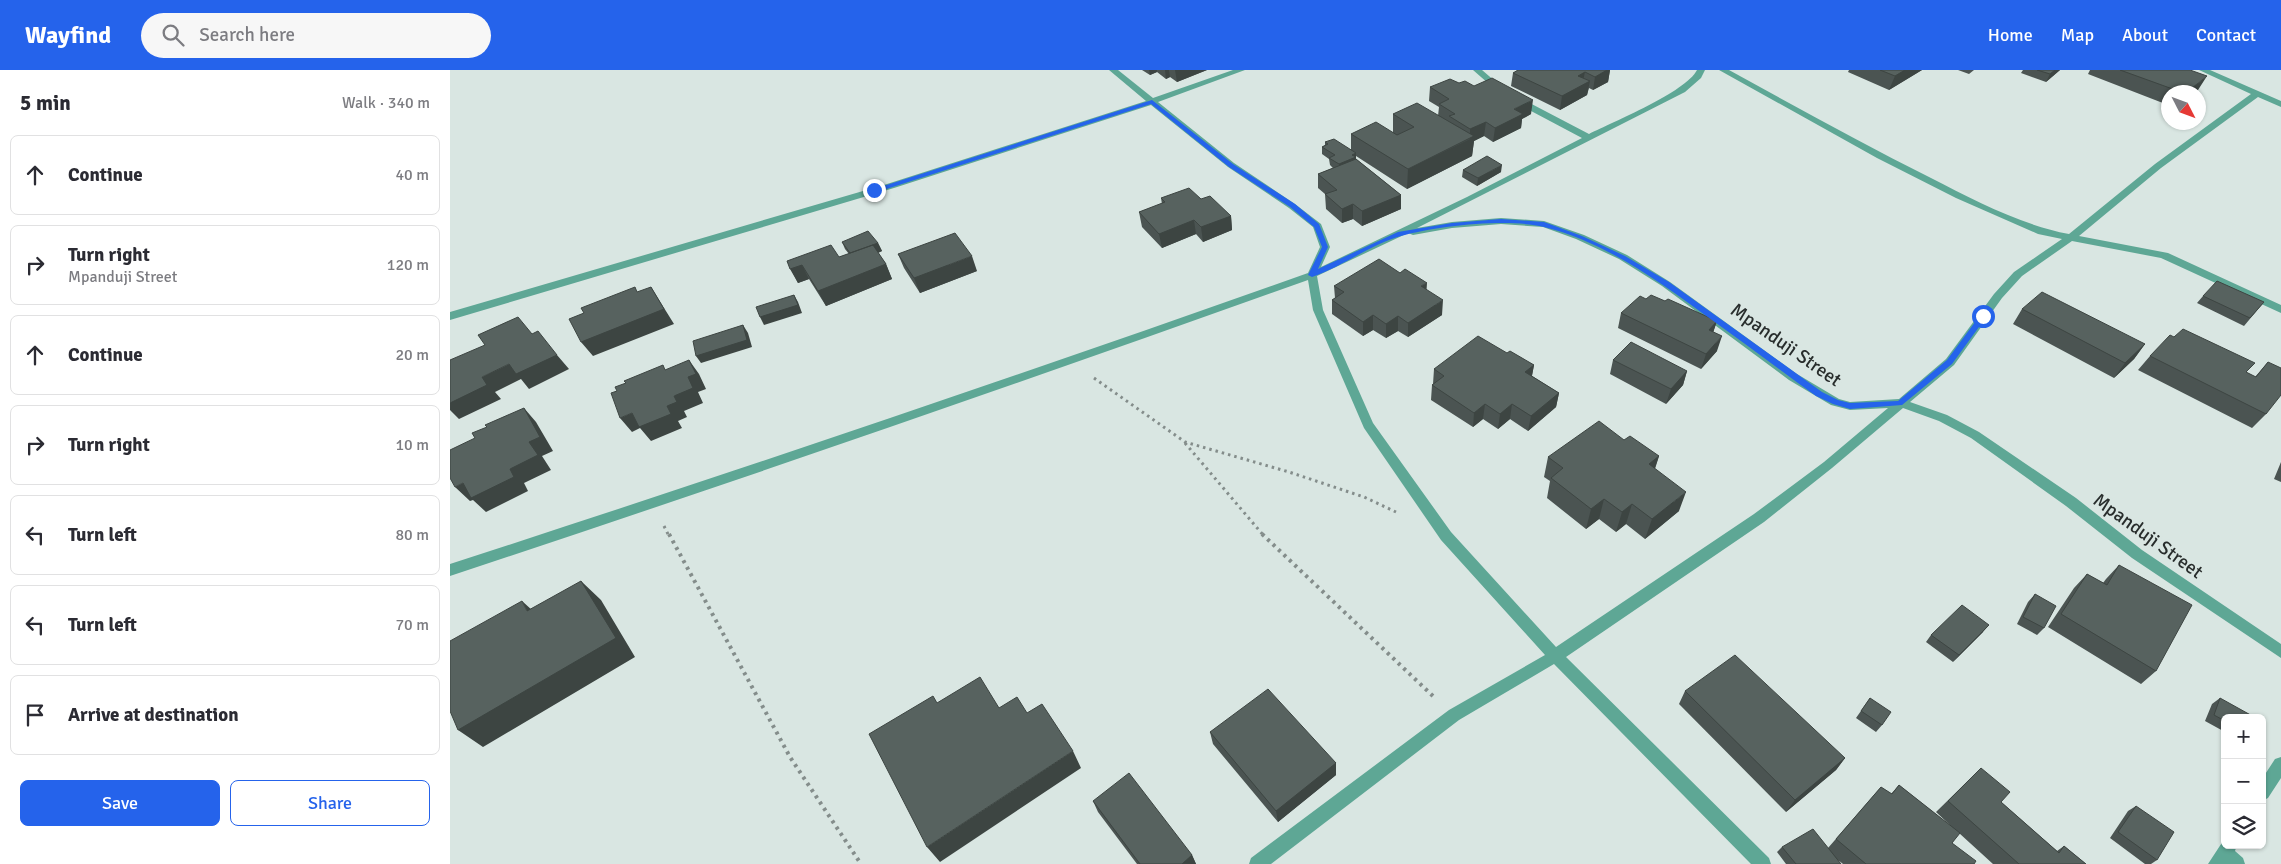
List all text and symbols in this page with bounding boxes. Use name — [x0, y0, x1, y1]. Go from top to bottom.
search box — [141, 13, 491, 58]
text: Wayfind — [25, 20, 111, 50]
icon: search — [159, 21, 187, 49]
text: Search here — [199, 23, 295, 47]
text: Home — [1988, 24, 2033, 46]
text: Map — [2061, 24, 2094, 46]
text: About — [2122, 24, 2168, 46]
text: Contact — [2196, 24, 2256, 46]
north arrow — [2161, 85, 2206, 130]
text: 5 min — [20, 90, 71, 116]
text: Walk · 340 m — [342, 93, 430, 113]
icon: ahead — [21, 161, 49, 189]
text: Continue — [68, 163, 143, 187]
text: 40 m — [395, 165, 429, 185]
route end — [863, 179, 886, 202]
text: Turn right — [68, 243, 150, 267]
icon: right — [21, 251, 49, 279]
text: 120 m — [387, 255, 429, 275]
text: Mpanduji Street — [68, 267, 177, 287]
street label: Mpanduji Street — [1726, 298, 1846, 392]
route start — [1972, 305, 1995, 328]
icon: ahead — [21, 341, 49, 369]
text: Continue — [68, 343, 143, 367]
text: 20 m — [395, 345, 429, 365]
icon: right — [21, 431, 49, 459]
text: Turn right — [68, 433, 150, 457]
text: 10 m — [395, 435, 429, 455]
street label: Mpanduji Street — [2088, 488, 2208, 584]
icon: left — [21, 521, 49, 549]
text: Turn left — [68, 523, 137, 547]
text: 80 m — [395, 525, 429, 545]
icon: left — [21, 611, 49, 639]
text: Turn left — [68, 613, 137, 637]
text: 70 m — [395, 615, 429, 635]
icon: arrive — [21, 701, 49, 729]
text: Arrive at destination — [68, 703, 239, 727]
map controls — [2221, 714, 2266, 849]
button: + — [2221, 714, 2266, 759]
button: − — [2221, 759, 2266, 804]
button: Save — [20, 780, 220, 826]
button: Share — [230, 780, 430, 826]
button: layers — [2221, 804, 2266, 849]

